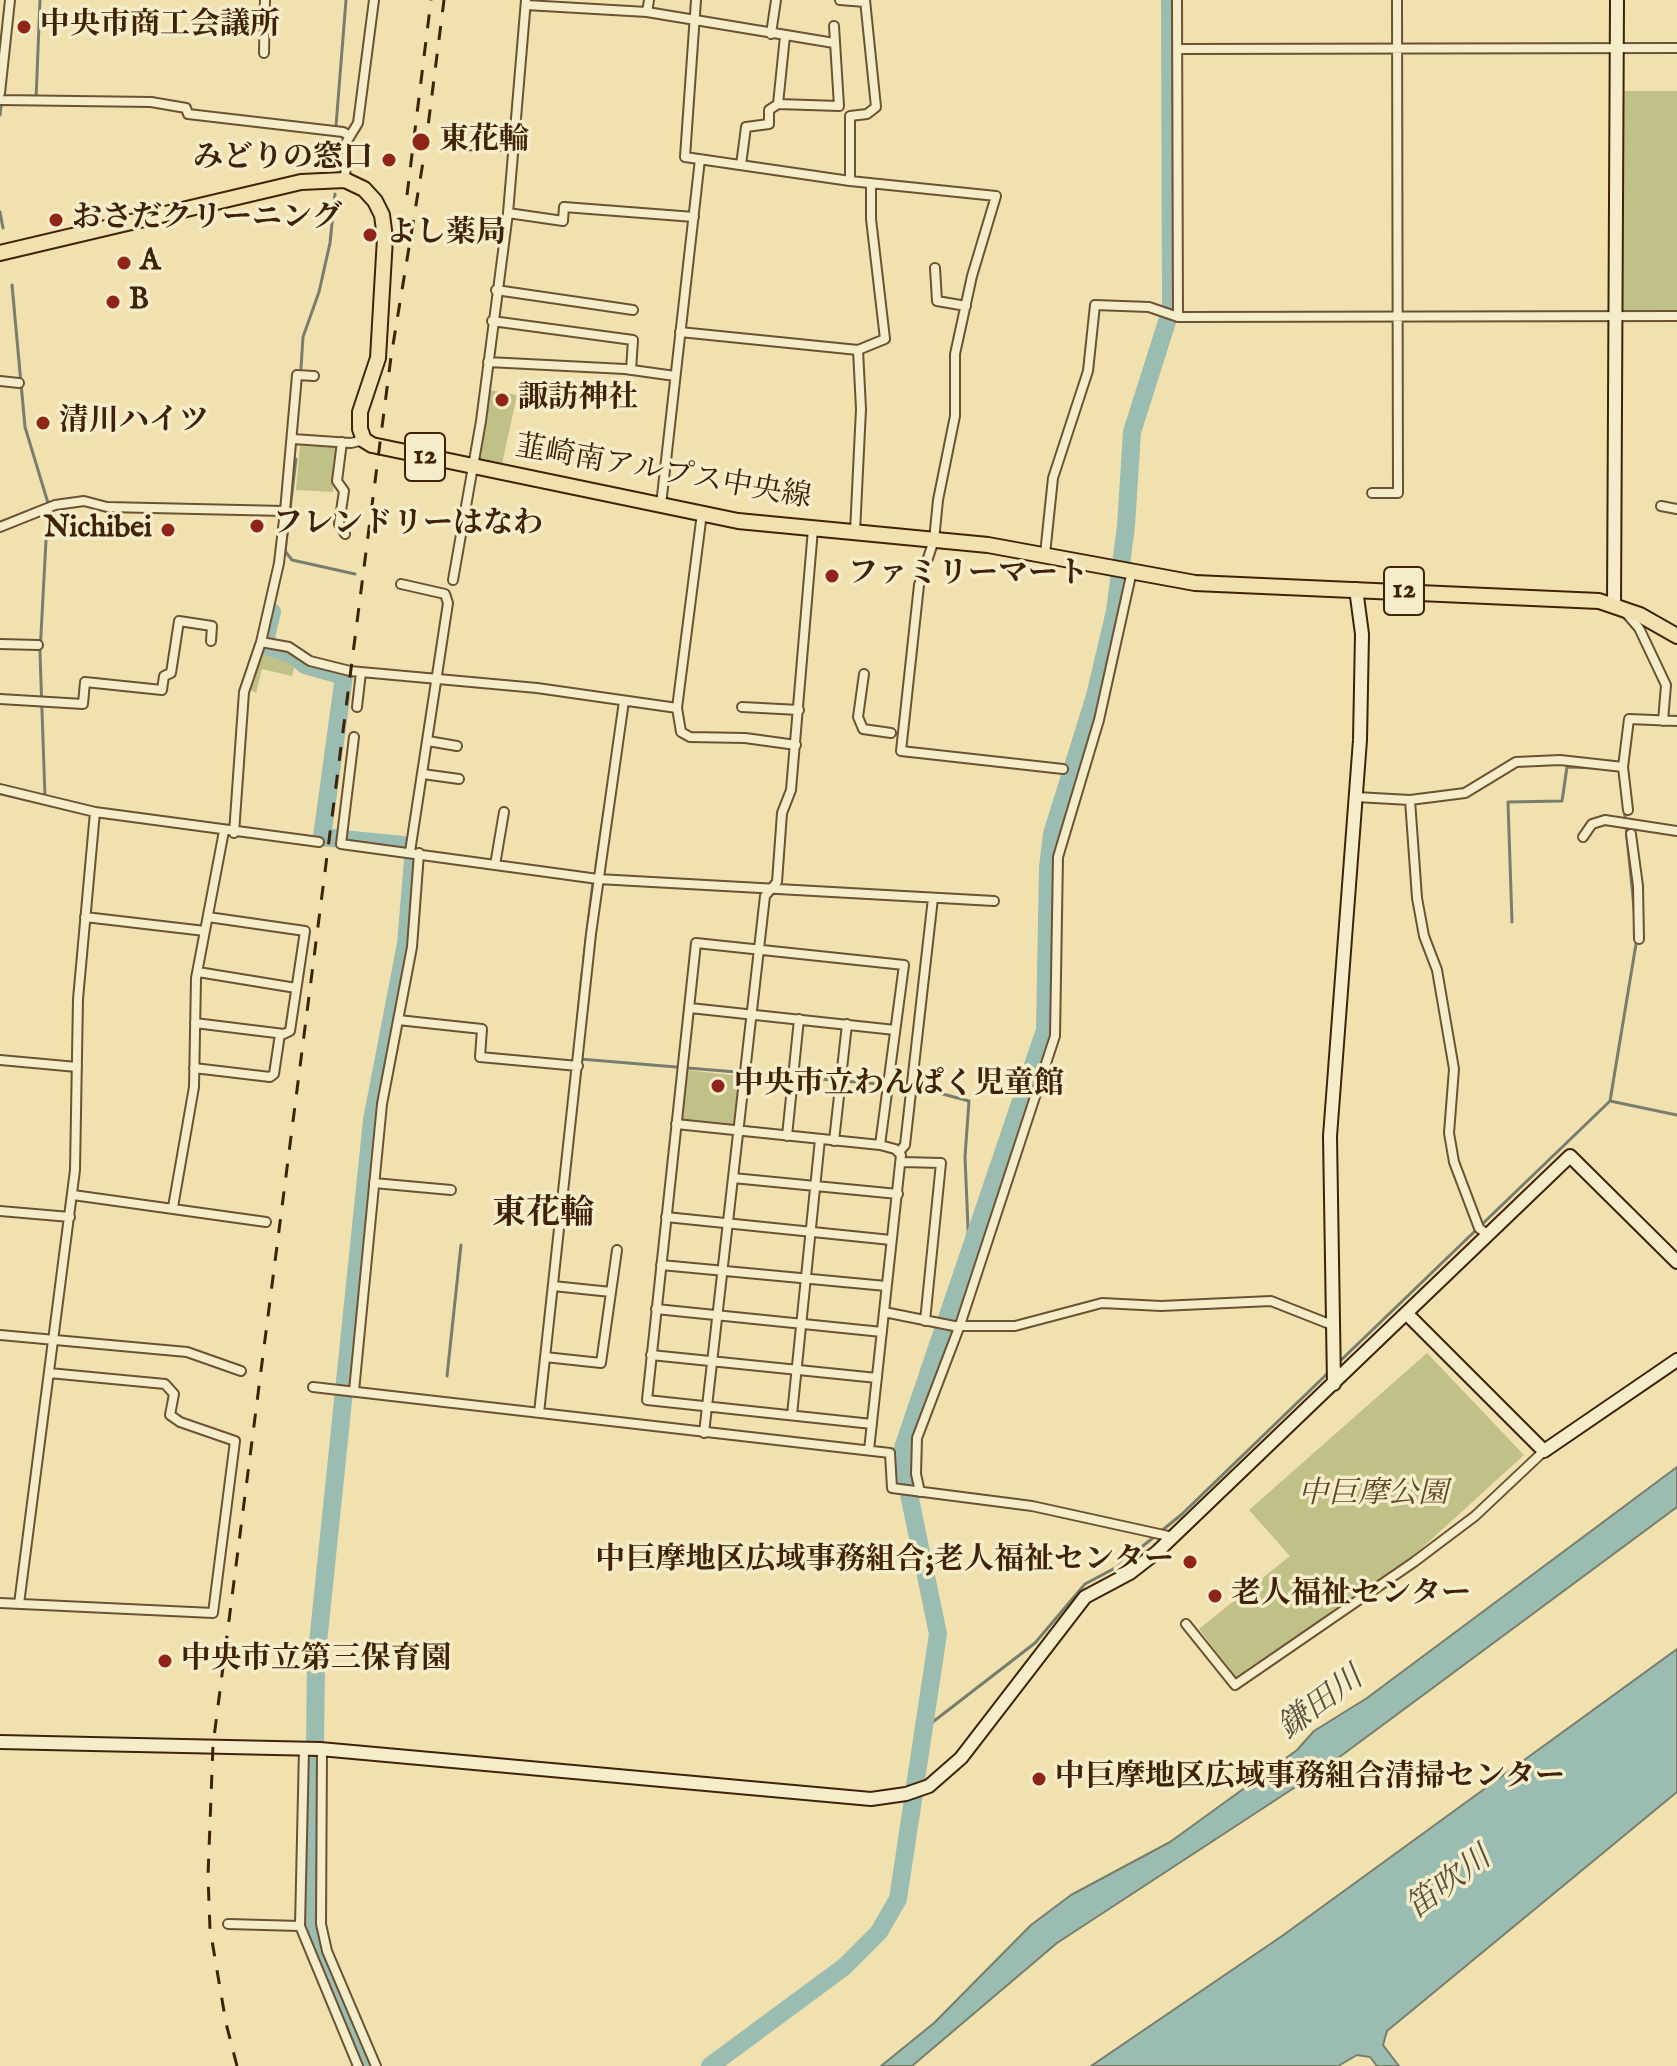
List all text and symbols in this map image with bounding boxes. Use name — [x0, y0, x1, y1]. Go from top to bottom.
place label: 中央市商工会議所 — [40, 9, 280, 45]
marker: 中央市商工会議所 — [15, 18, 33, 36]
place label: 東花輪 — [439, 124, 529, 160]
marker: 東花輪 — [410, 131, 432, 153]
place label: みどりの窓口 — [193, 142, 373, 178]
marker: みどりの窓口 — [380, 151, 398, 169]
place label: おさだクリーニング — [72, 202, 342, 238]
marker: おさだクリーニング — [47, 211, 65, 229]
place label: よし薬局 — [386, 217, 506, 253]
marker: よし薬局 — [361, 226, 379, 244]
place label: A — [140, 245, 160, 281]
marker: A — [115, 254, 133, 272]
place label: B — [129, 284, 149, 320]
marker: B — [104, 293, 122, 311]
place label: 諏訪神社 — [518, 382, 638, 418]
marker: 諏訪神社 — [493, 391, 511, 409]
place label: 清川ハイツ — [59, 405, 209, 441]
marker: 清川ハイツ — [34, 414, 52, 432]
street label: 韮崎南アルプス中央線 — [512, 430, 814, 518]
road number: 12 — [405, 433, 445, 481]
place label: フレンドリーはなわ — [273, 508, 543, 544]
place label: Nichibei — [44, 512, 152, 548]
marker: フレンドリーはなわ — [248, 517, 266, 535]
marker: Nichibei — [159, 521, 177, 539]
place label: ファミリーマート — [848, 558, 1088, 594]
marker: ファミリーマート — [823, 567, 841, 585]
road number: 12 — [1384, 567, 1424, 615]
place label: 中央市立わんぱく児童館 — [734, 1068, 1064, 1104]
marker: 中央市立わんぱく児童館 — [709, 1077, 727, 1095]
district label: 東花輪 — [492, 1196, 594, 1236]
park label: 中巨摩公園 — [1298, 1478, 1448, 1514]
place label: 中巨摩地区広域事務組合;老人福祉センター — [596, 1544, 1174, 1580]
marker: 中巨摩地区広域事務組合;老人福祉センター — [1181, 1553, 1199, 1571]
place label: 老人福祉センター — [1231, 1578, 1471, 1614]
marker: 老人福祉センター — [1206, 1587, 1224, 1605]
place label: 中央市立第三保育園 — [181, 1643, 451, 1679]
marker: 中央市立第三保育園 — [156, 1652, 174, 1670]
water label: 鎌田川 — [1272, 1661, 1372, 1749]
place label: 中巨摩地区広域事務組合清掃センター — [1055, 1761, 1565, 1797]
marker: 中巨摩地区広域事務組合清掃センター — [1030, 1770, 1048, 1788]
water label: 笛吹川 — [1400, 1841, 1500, 1929]

